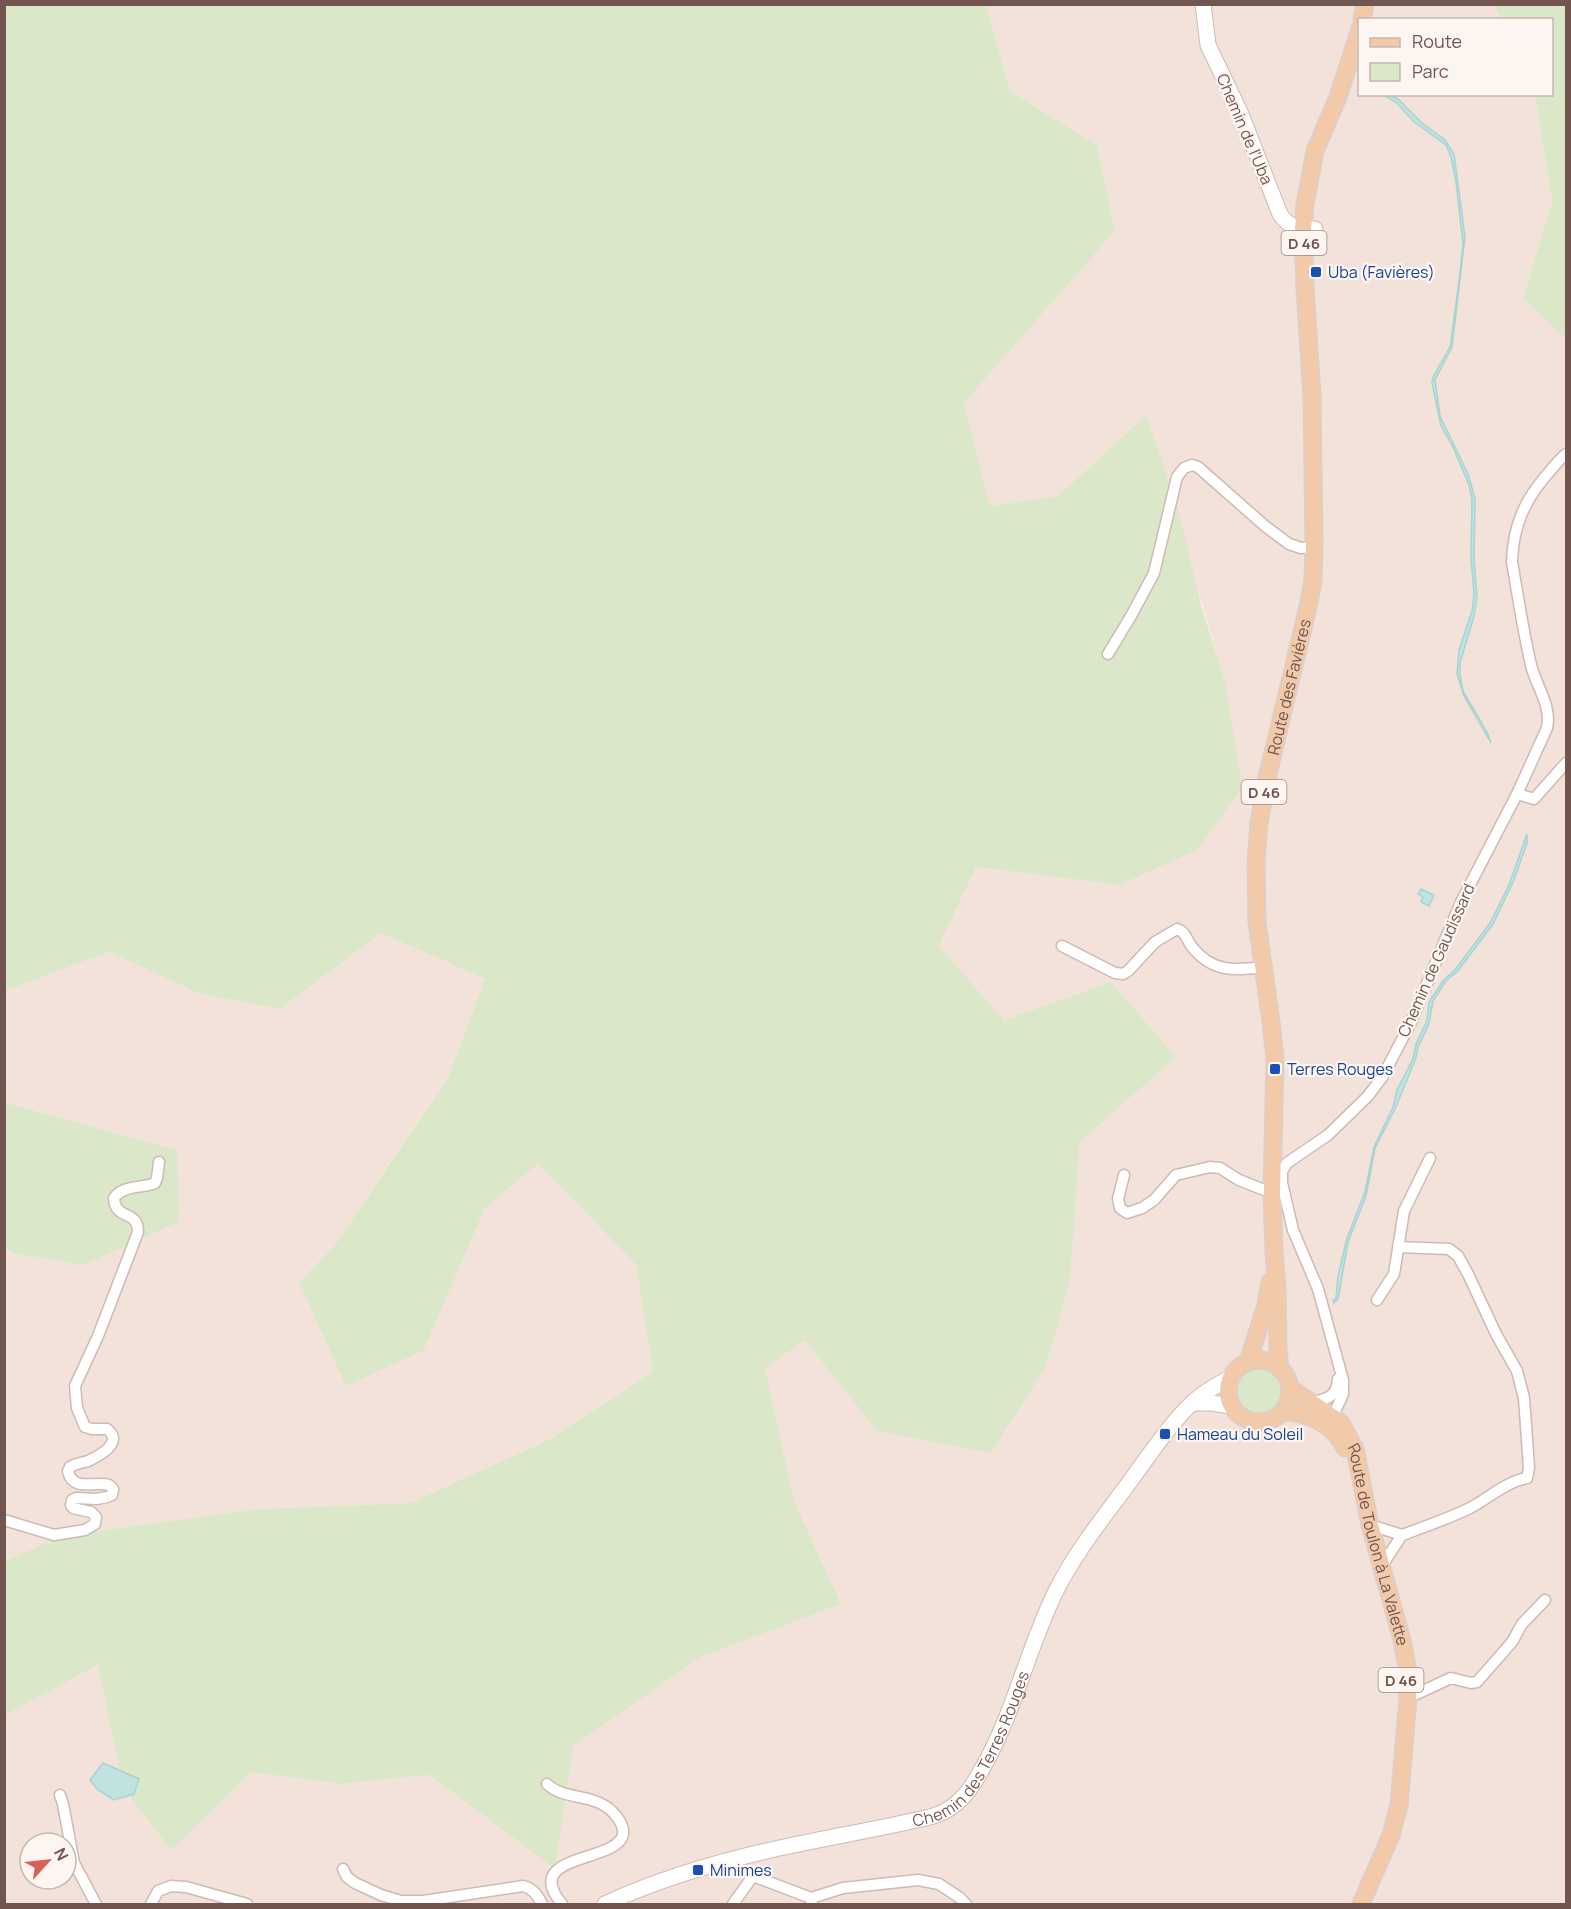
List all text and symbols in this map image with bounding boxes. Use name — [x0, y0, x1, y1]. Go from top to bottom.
legend — [1358, 18, 1553, 96]
text: Route — [1412, 29, 1462, 53]
text: Parc — [1412, 59, 1449, 83]
street label: Chemin de l'Uba — [1212, 70, 1278, 188]
road number: D 46 — [1282, 231, 1326, 255]
place label: Uba (Favières) — [1328, 261, 1435, 283]
marker: Uba (Favières) — [1309, 265, 1323, 279]
street label: Route des Favières — [1262, 617, 1316, 757]
road number: D 46 — [1242, 780, 1286, 804]
street label: Chemin de Gaudissard — [1392, 880, 1480, 1040]
place label: Terres Rouges — [1287, 1058, 1393, 1080]
marker: Terres Rouges — [1268, 1062, 1282, 1076]
place label: Hameau du Soleil — [1177, 1423, 1303, 1445]
marker: Hameau du Soleil — [1158, 1427, 1172, 1441]
street label: Route de Toulon à La Valette — [1343, 1439, 1414, 1648]
street label: Chemin des Terres Rouges — [910, 1668, 1034, 1832]
road number: D 46 — [1378, 1668, 1424, 1692]
north arrow — [18, 1831, 78, 1891]
text: N — [49, 1844, 74, 1864]
place label: Minimes — [710, 1859, 772, 1881]
marker: Minimes — [691, 1863, 705, 1877]

